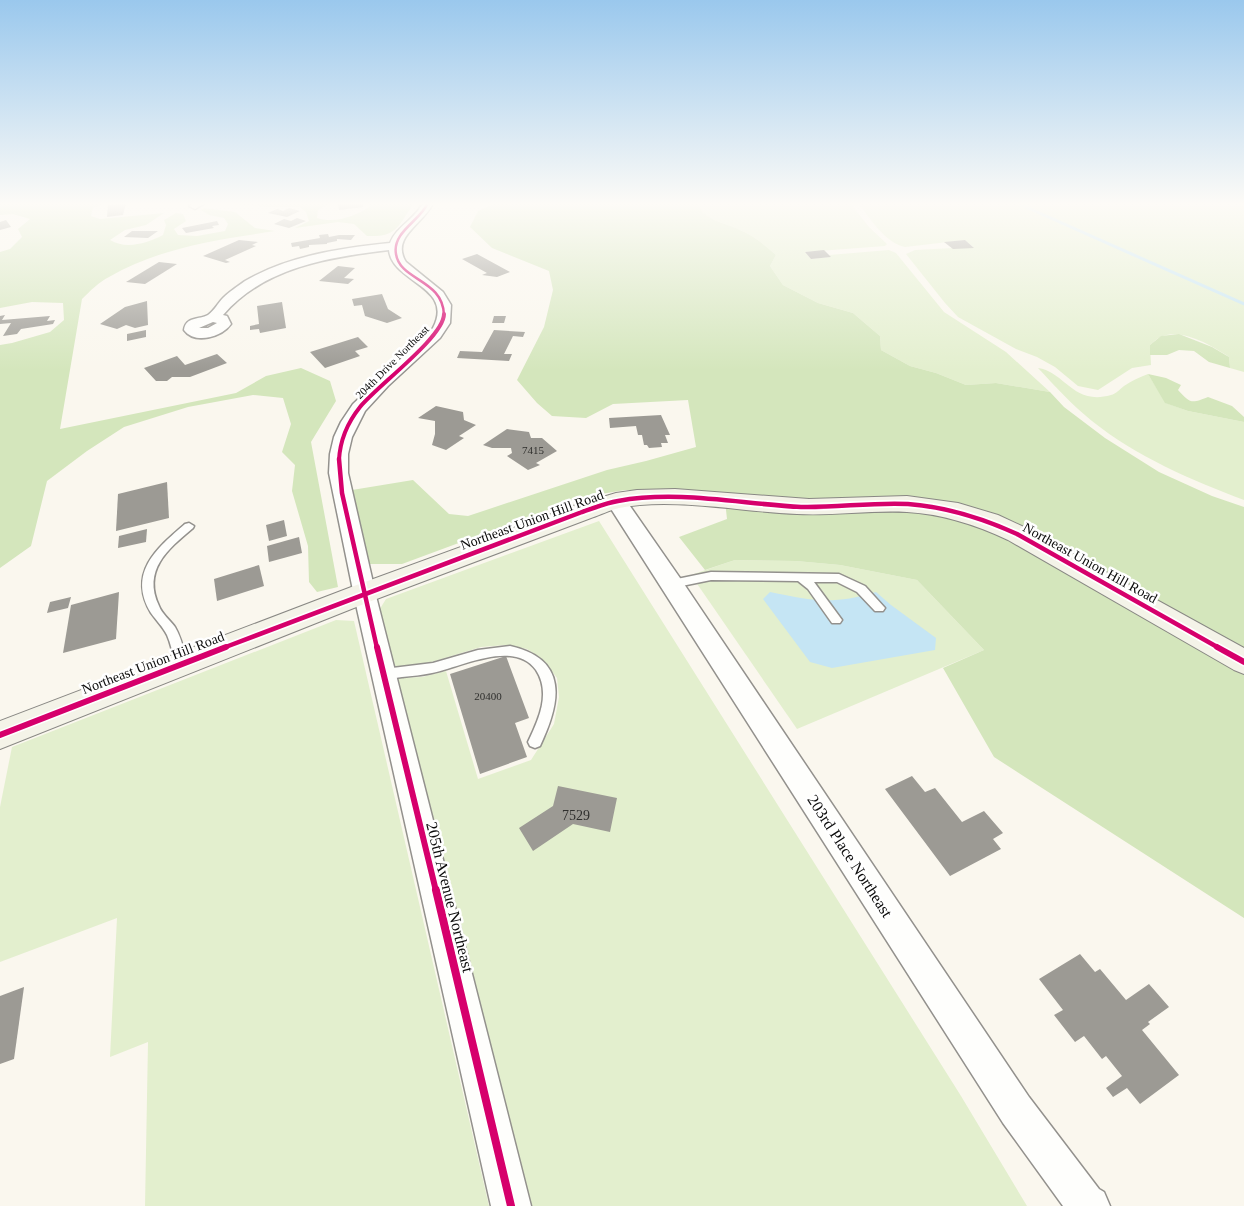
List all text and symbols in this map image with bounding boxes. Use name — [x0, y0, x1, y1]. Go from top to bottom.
street label: 204th Drive Northeast — [353, 323, 431, 401]
house number: 7415 — [522, 444, 545, 456]
street label: Northeast Union Hill Road — [458, 487, 606, 553]
street label: Northeast Union Hill Road — [1020, 520, 1160, 606]
street label: Northeast Union Hill Road — [80, 629, 226, 697]
house number: 20400 — [474, 690, 502, 702]
street label: 203rd Place Northeast — [804, 792, 896, 921]
house number: 7529 — [562, 808, 590, 823]
street label: 205th Avenue Northeast — [423, 820, 477, 974]

